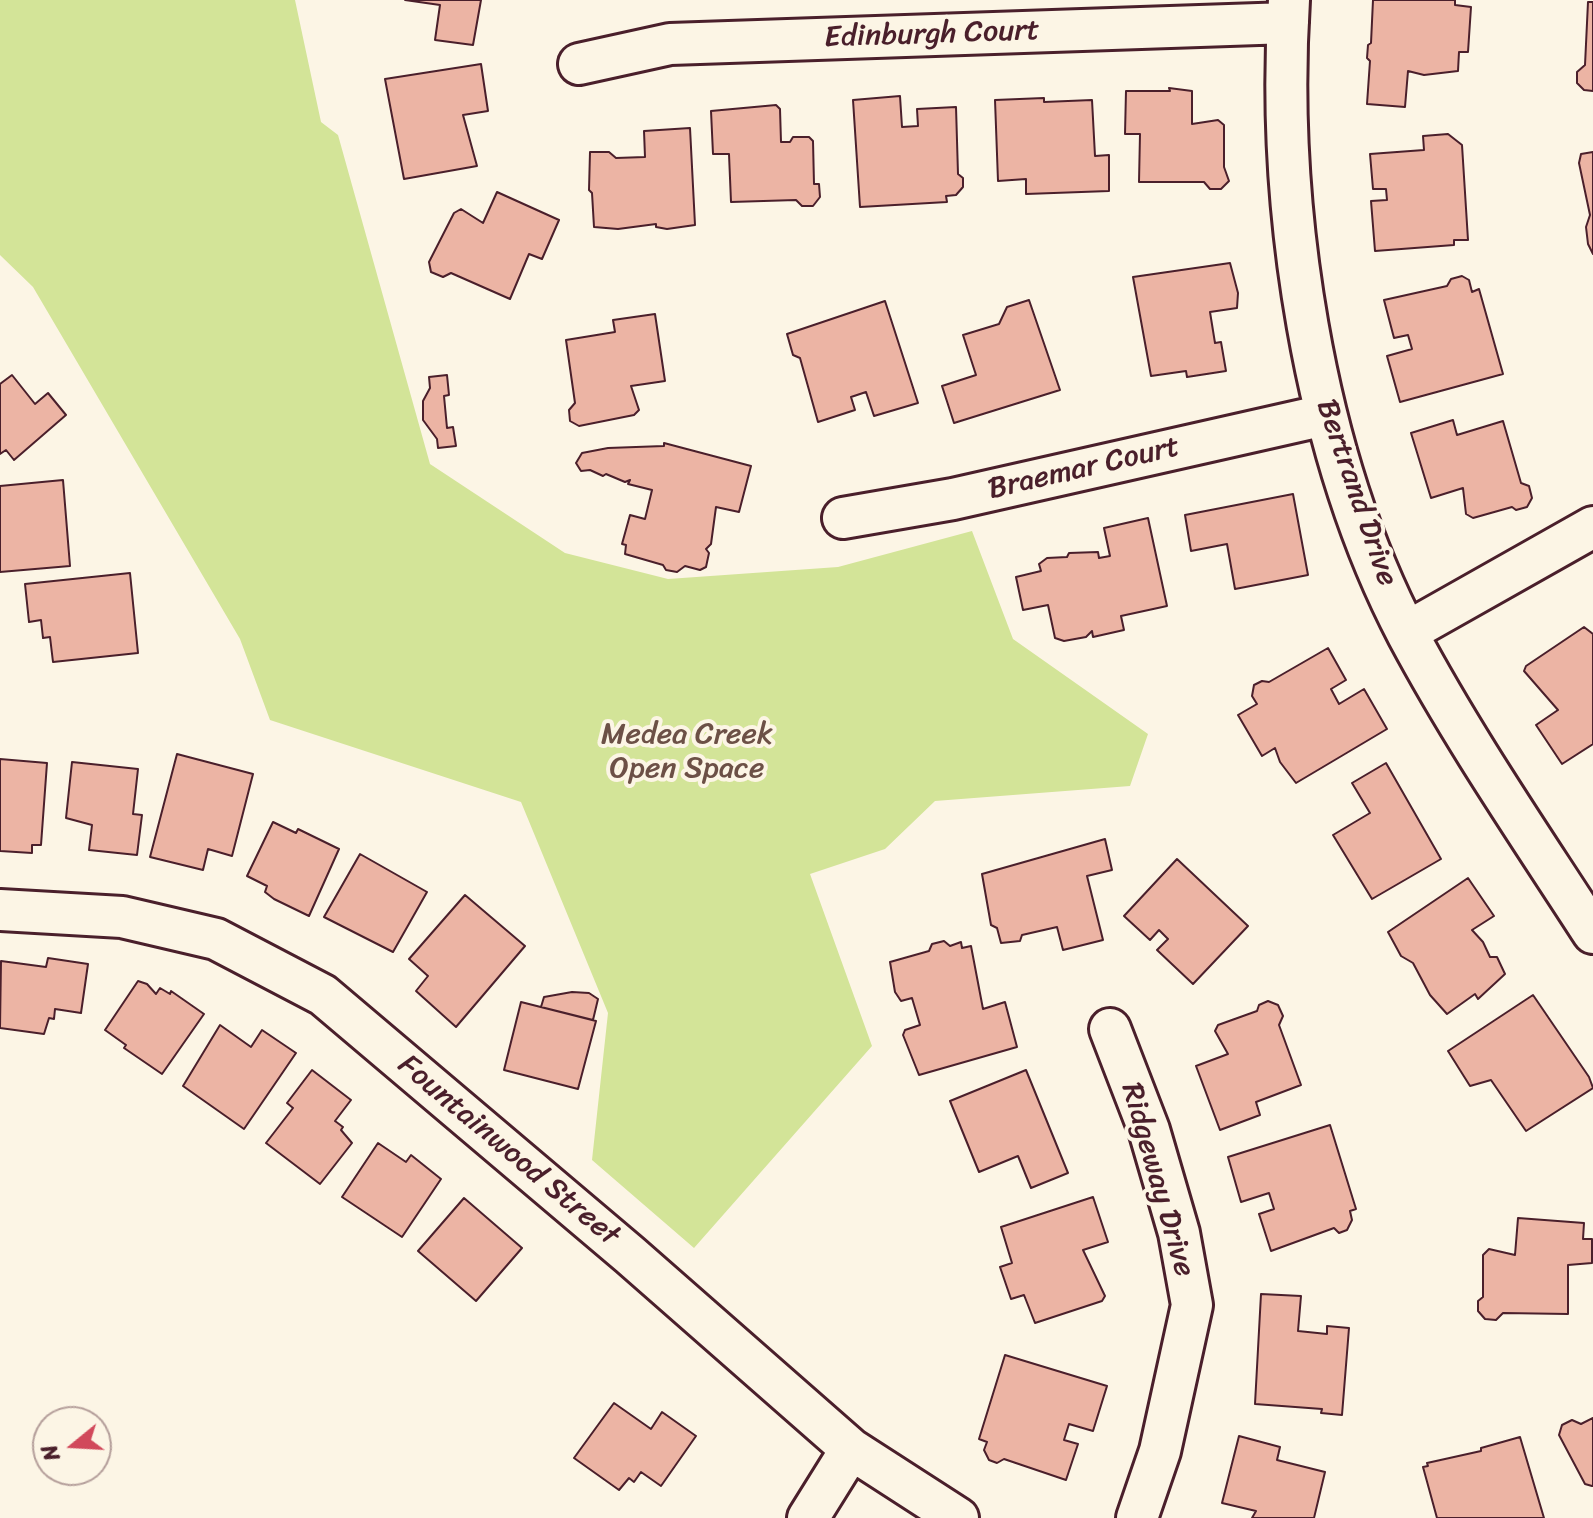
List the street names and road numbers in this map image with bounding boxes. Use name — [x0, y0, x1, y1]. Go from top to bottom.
street label: Edinburgh Court — [824, 13, 1040, 57]
street label: Bertrand Drive — [1307, 395, 1405, 591]
street label: Braemar Court — [985, 429, 1183, 509]
street label: Fountainwood Street — [390, 1048, 626, 1254]
street label: Ridgeway Drive — [1112, 1079, 1202, 1281]

